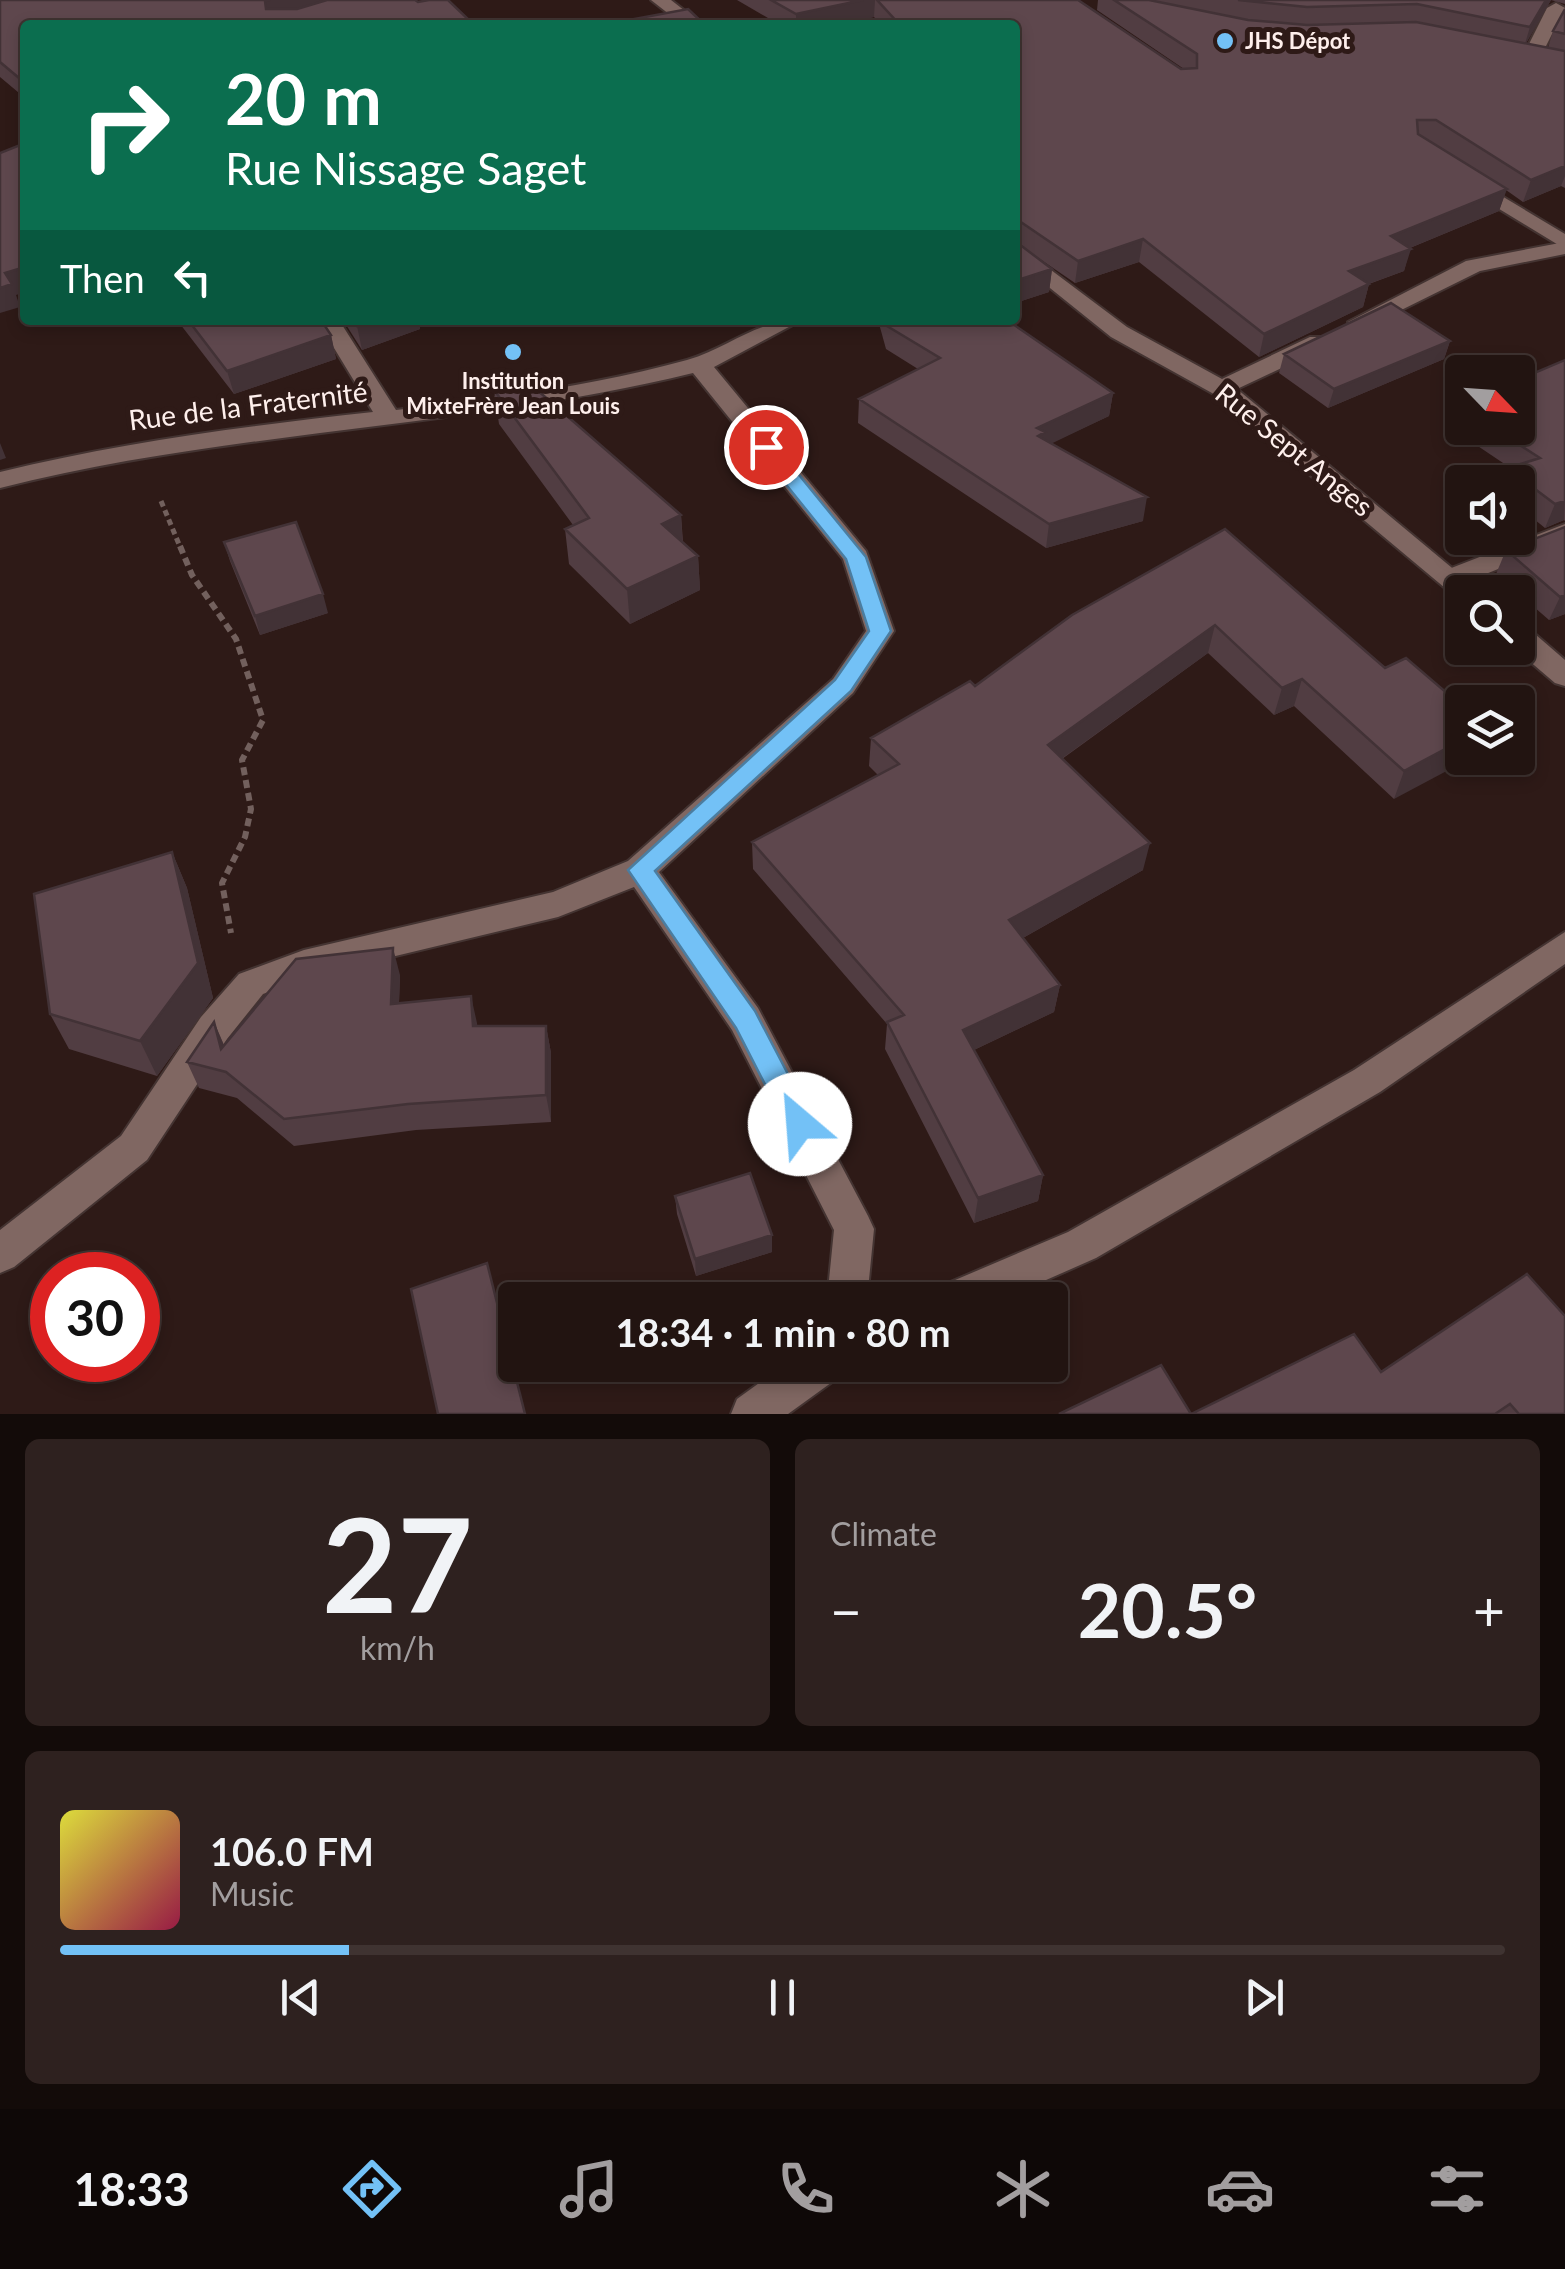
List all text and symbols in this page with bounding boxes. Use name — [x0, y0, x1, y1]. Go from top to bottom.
place label: JHS Dépot — [1245, 27, 1351, 54]
marker: JHS Dépot — [1214, 30, 1236, 52]
text: 20 m — [225, 56, 382, 140]
icon: right — [60, 60, 190, 190]
text: Rue Nissage Saget — [225, 141, 586, 195]
icon: left — [165, 250, 220, 305]
text: Then — [60, 255, 145, 301]
marker: Institution MixteFrère Jean Louis — [502, 341, 524, 363]
north arrow — [1445, 355, 1535, 445]
map controls — [1445, 355, 1535, 775]
place label: Institution MixteFrère Jean Louis — [406, 367, 620, 419]
street label: Rue de la Fraternité — [127, 373, 369, 437]
street label: Rue Sept Anges — [1209, 376, 1380, 523]
pin — [724, 405, 809, 490]
icon: arrive — [739, 420, 794, 475]
button: sound — [1445, 465, 1535, 555]
button: search — [1445, 575, 1535, 665]
button: layers — [1445, 685, 1535, 775]
position arrow — [748, 1072, 852, 1176]
speed limit sign: 30 — [30, 1252, 160, 1382]
text: 18:34 · 1 min · 80 m — [615, 1309, 951, 1355]
text: 27 — [322, 1485, 473, 1641]
text: Climate — [830, 1514, 937, 1553]
text: 20.5° — [1078, 1564, 1257, 1654]
text: − — [830, 1577, 862, 1643]
text: + — [1473, 1577, 1505, 1643]
text: km/h — [360, 1628, 435, 1667]
text: 106.0 FM — [210, 1828, 374, 1874]
text: Music — [210, 1874, 294, 1913]
icon: previous — [273, 1970, 328, 2025]
icon: pause — [755, 1970, 810, 2025]
icon: next — [1237, 1970, 1292, 2025]
icon: directions — [337, 2154, 407, 2224]
icon: music — [554, 2154, 624, 2224]
icon: phone — [771, 2154, 841, 2224]
icon: climate — [988, 2154, 1058, 2224]
icon: car — [1205, 2154, 1275, 2224]
icon: filters — [1422, 2154, 1492, 2224]
text: 18:33 — [74, 2162, 190, 2216]

